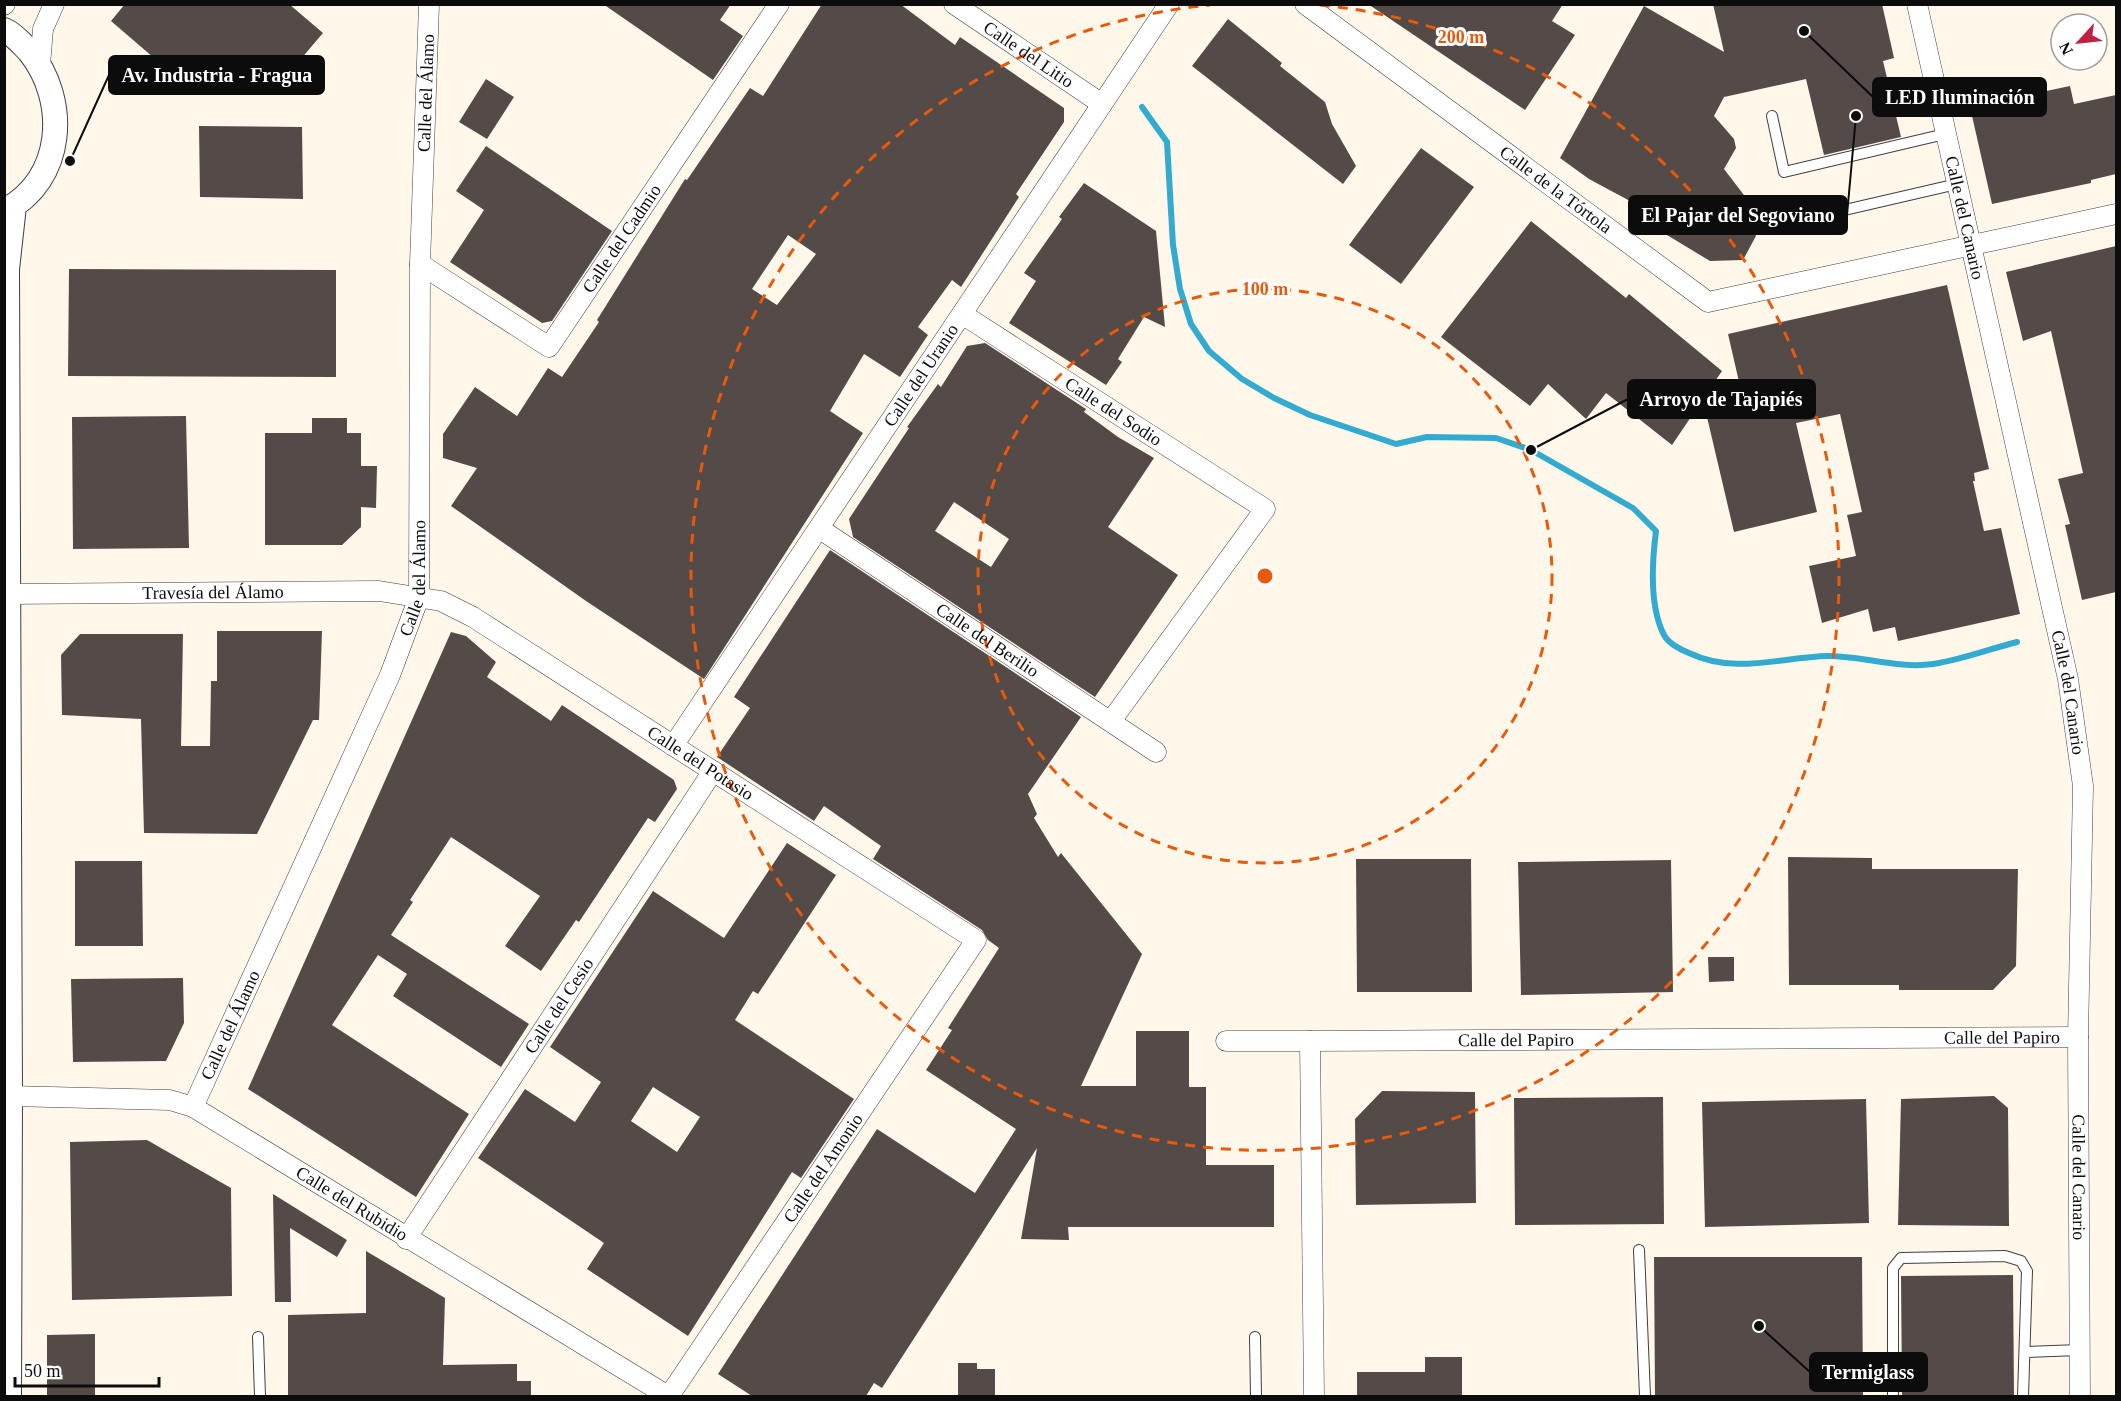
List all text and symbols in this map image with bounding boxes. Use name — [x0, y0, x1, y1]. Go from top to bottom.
north arrow — [2049, 12, 2109, 72]
street label: Calle del Litio — [980, 17, 1077, 92]
text: 200 m — [1438, 27, 1484, 47]
street label: Calle del Álamo — [414, 34, 438, 152]
text: N — [2056, 39, 2076, 58]
callout: Av. Industria - Fragua — [109, 56, 324, 94]
text: Av. Industria - Fragua — [122, 64, 312, 87]
callout: LED Iluminación — [1873, 78, 2046, 116]
text: LED Iluminación — [1885, 86, 2035, 108]
street label: Calle de la Tórtola — [1496, 142, 1616, 237]
street label: Calle del Canario — [1941, 154, 1988, 281]
street label: Calle del Cadmio — [578, 181, 665, 296]
callout: El Pajar del Segoviano — [1629, 196, 1847, 234]
text: El Pajar del Segoviano — [1641, 204, 1835, 227]
text: 100 m — [1242, 279, 1288, 299]
street label: Calle del Uranio — [879, 320, 962, 430]
street label: Calle del Sodio — [1061, 373, 1165, 450]
callout: Arroyo de Tajapiés — [1628, 380, 1815, 418]
text: Arroyo de Tajapiés — [1640, 388, 1803, 411]
street label: Calle del Álamo — [395, 520, 429, 639]
centre of rings — [1255, 566, 1275, 586]
street label: Travesía del Álamo — [142, 581, 284, 603]
street label: Calle del Berilio — [932, 599, 1043, 681]
street label: Calle del Canario — [2047, 628, 2089, 756]
street label: Calle del Potasio — [644, 722, 757, 805]
street label: Calle del Cesio — [520, 954, 598, 1057]
street label: Calle del Álamo — [197, 967, 264, 1083]
street label: Calle del Papiro — [1944, 1027, 2060, 1048]
street label: Calle del Papiro — [1458, 1030, 1574, 1050]
street label: Calle del Amonio — [779, 1110, 867, 1226]
street label: Calle del Canario — [2068, 1114, 2089, 1240]
street label: Calle del Rubidio — [292, 1162, 411, 1245]
scale bar — [15, 1350, 159, 1388]
callout: Termiglass — [1810, 1353, 1927, 1391]
text: 50 m — [24, 1361, 61, 1381]
text: Termiglass — [1822, 1361, 1915, 1384]

